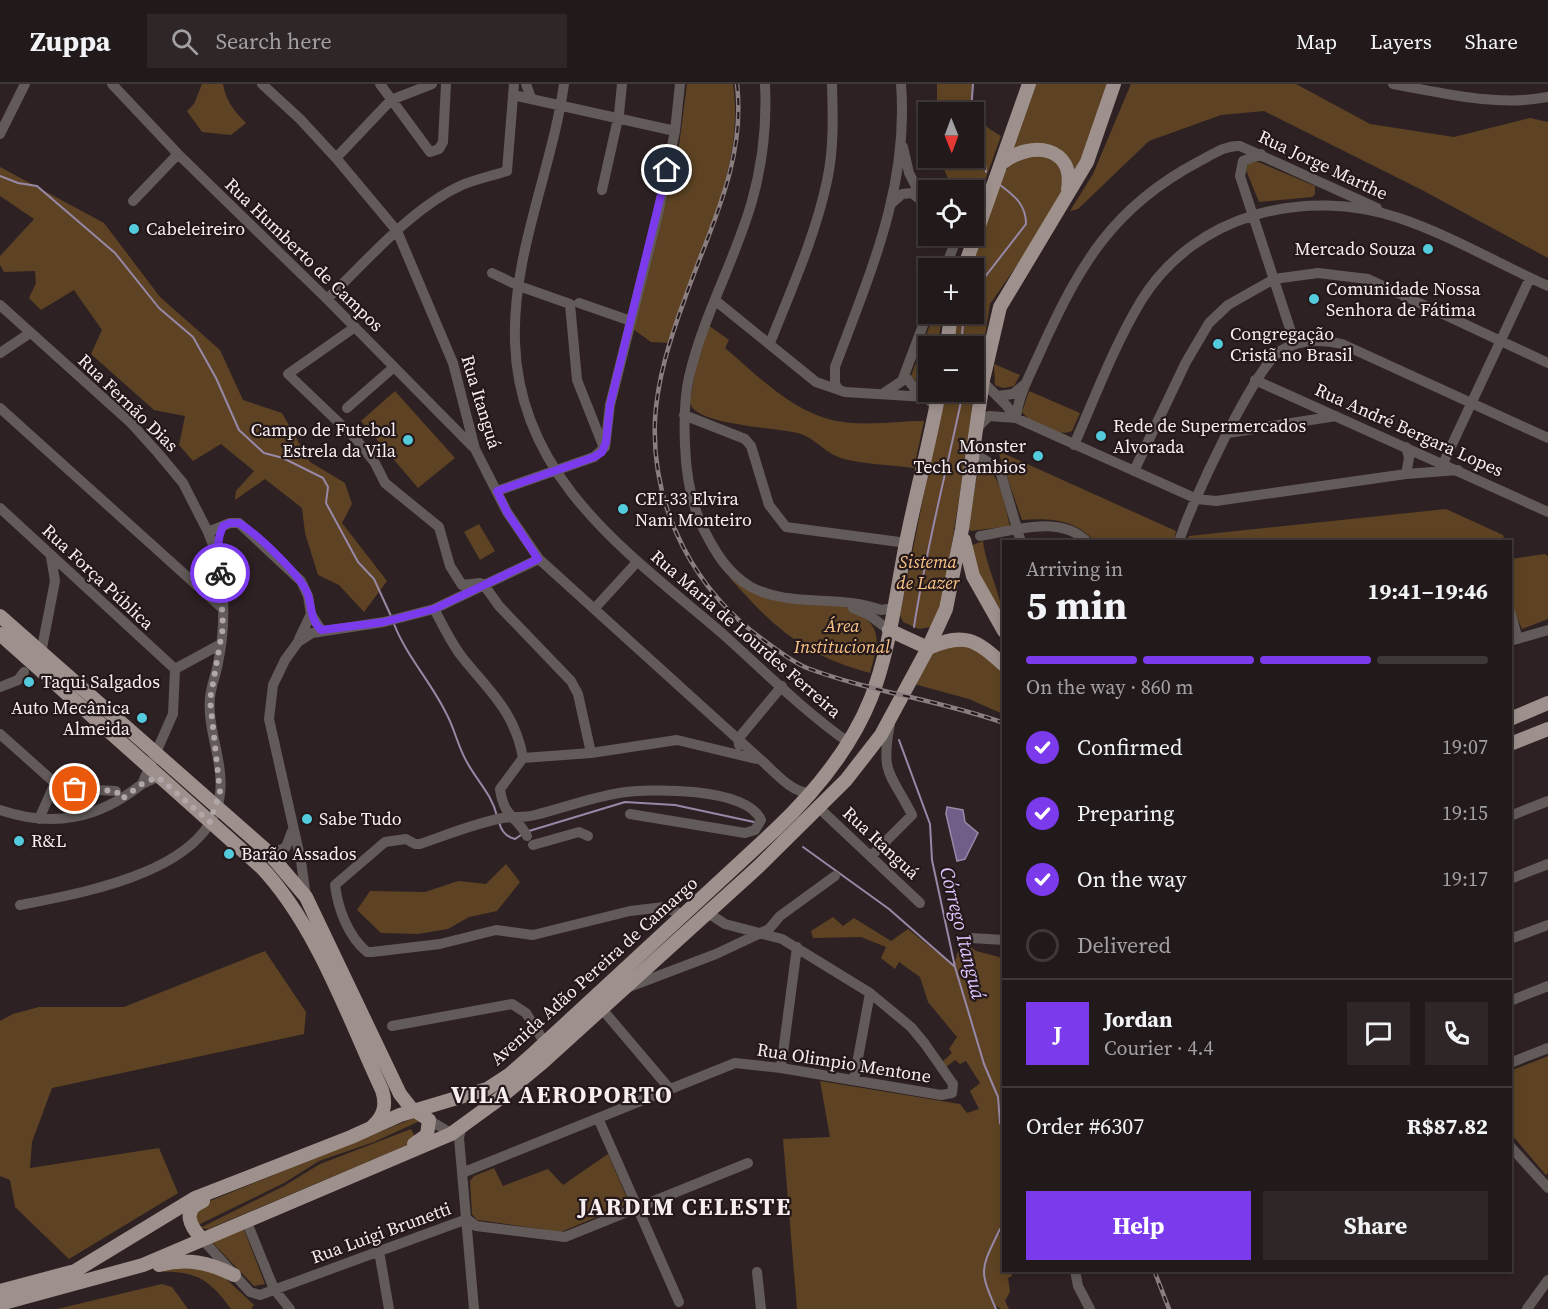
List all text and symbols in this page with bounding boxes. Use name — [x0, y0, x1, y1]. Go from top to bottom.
search box — [147, 14, 567, 68]
text: Zuppa — [30, 22, 111, 60]
icon: search — [168, 25, 201, 58]
text: Search here — [216, 26, 332, 56]
text: Map — [1296, 27, 1337, 56]
text: Layers — [1370, 27, 1432, 56]
text: Share — [1465, 27, 1518, 56]
north arrow — [918, 102, 984, 168]
map controls — [918, 102, 984, 402]
street label: Rua Jorge Marthe — [1254, 124, 1392, 206]
pin — [641, 144, 692, 195]
icon: home — [650, 153, 683, 186]
street label: Rua Humberto de Campos — [220, 172, 389, 337]
button: locate — [918, 180, 984, 246]
place label: Cabeleireiro — [146, 216, 245, 241]
marker: Cabeleireiro — [127, 222, 141, 236]
place label: Mercado Souza — [1295, 236, 1417, 261]
marker: Mercado Souza — [1421, 242, 1435, 256]
button: + — [918, 258, 984, 324]
place label: Comunidade Nossa Senhora de Fátima — [1326, 276, 1481, 322]
marker: Comunidade Nossa Senhora de Fátima — [1307, 292, 1321, 306]
place label: Congregação Cristã no Brasil — [1230, 321, 1353, 367]
button: − — [918, 336, 984, 402]
marker: Congregação Cristã no Brasil — [1211, 337, 1225, 351]
street label: Rua Fernão Dias — [73, 348, 184, 457]
street label: Rua Itanguá — [455, 352, 508, 453]
street label: Rua André Bergara Lopes — [1311, 377, 1508, 483]
place label: Rede de Supermercados Alvorada — [1113, 413, 1306, 459]
place label: Campo de Futebol Estrela da Vila — [251, 417, 397, 463]
marker: Rede de Supermercados Alvorada — [1094, 429, 1108, 443]
marker: Campo de Futebol Estrela da Vila — [401, 433, 415, 447]
place label: Monster Tech Cambios — [914, 433, 1026, 479]
marker: Monster Tech Cambios — [1031, 449, 1045, 463]
place label: CEI-33 Elvira Nani Monteiro — [635, 486, 752, 532]
marker: CEI-33 Elvira Nani Monteiro — [616, 502, 630, 516]
street label: Rua Força Pública — [37, 518, 160, 636]
courier — [190, 543, 250, 603]
street label: Rua Maria de Lourdes Ferreira — [646, 544, 848, 724]
park label: Sistema de Lazer — [896, 549, 961, 595]
text: Arriving in — [1026, 555, 1123, 583]
icon: bike — [204, 557, 237, 590]
text: 19:41–19:46 — [1368, 576, 1488, 606]
text: 5 min — [1026, 579, 1127, 632]
park label: Área Institucional — [793, 613, 890, 659]
place label: Taqui Salgados — [41, 669, 160, 694]
text: On the way · 860 m — [1026, 673, 1193, 701]
marker: Taqui Salgados — [22, 675, 36, 689]
place label: Auto Mecânica Almeida — [11, 695, 131, 741]
marker: Auto Mecânica Almeida — [135, 711, 149, 725]
icon: check — [1026, 731, 1059, 764]
text: Confirmed — [1077, 732, 1182, 762]
text: 19:07 — [1442, 733, 1488, 761]
pin — [49, 763, 100, 814]
icon: bag — [58, 772, 91, 805]
icon: check — [1026, 797, 1059, 830]
text: Preparing — [1077, 798, 1174, 828]
text: 19:15 — [1442, 799, 1488, 827]
street label: Rua Itanguá — [837, 801, 926, 885]
place label: Sabe Tudo — [319, 806, 402, 831]
marker: Sabe Tudo — [300, 812, 314, 826]
place label: R&L — [31, 828, 66, 853]
marker: R&L — [12, 834, 26, 848]
place label: Barão Assados — [241, 841, 357, 866]
marker: Barão Assados — [222, 847, 236, 861]
icon: check — [1026, 863, 1059, 896]
water label: Córrego Itanguá — [933, 864, 993, 1003]
text: On the way — [1077, 864, 1186, 894]
text: 19:17 — [1442, 865, 1488, 893]
street label: Avenida Adão Pereira de Camargo — [485, 871, 703, 1071]
text: Delivered — [1077, 930, 1171, 960]
button: chat — [1347, 1002, 1410, 1065]
button: phone — [1425, 1002, 1488, 1065]
text: Jordan — [1104, 1004, 1172, 1034]
text: J — [1053, 1018, 1062, 1048]
text: Courier · 4.4 — [1104, 1034, 1213, 1062]
street label: Rua Olimpio Mentone — [755, 1036, 933, 1089]
district label: VILA AEROPORTO — [451, 1078, 673, 1111]
text: Order #6307 — [1026, 1111, 1144, 1141]
text: R$87.82 — [1407, 1111, 1488, 1141]
district label: JARDIM CELESTE — [576, 1190, 792, 1223]
button: Help — [1026, 1191, 1251, 1260]
button: Share — [1263, 1191, 1488, 1260]
street label: Rua Luigi Brunetti — [307, 1196, 454, 1269]

